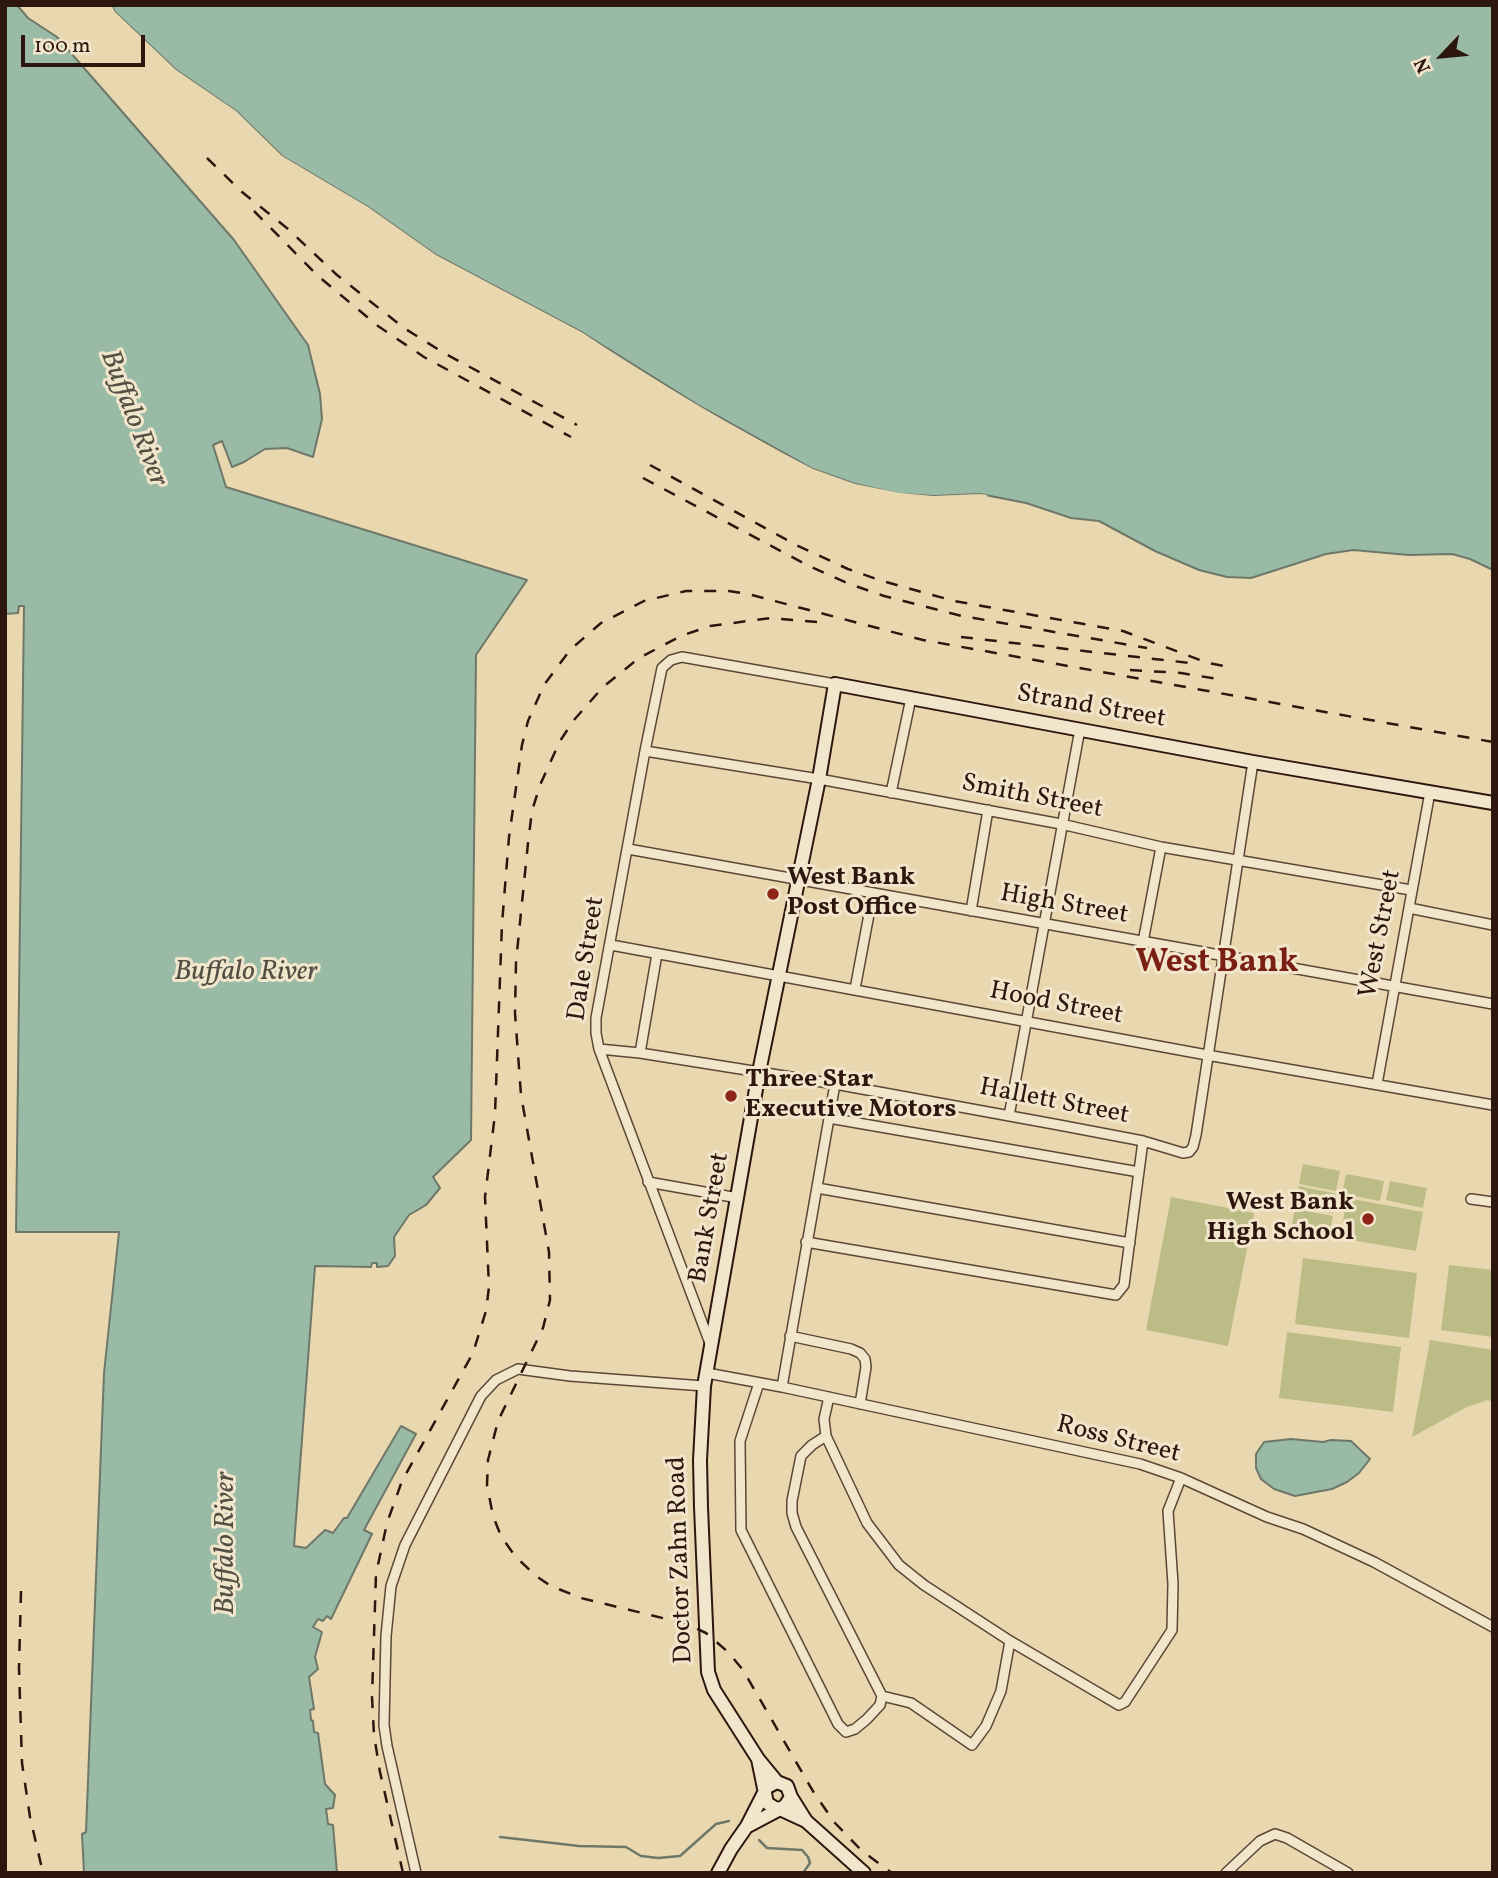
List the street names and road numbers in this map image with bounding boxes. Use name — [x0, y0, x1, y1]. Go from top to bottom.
street label: Strand Street — [1014, 680, 1168, 736]
street label: Smith Street — [959, 769, 1105, 827]
street label: West Street — [1354, 867, 1410, 1001]
street label: High Street — [998, 879, 1130, 933]
street label: Dale Street — [563, 895, 613, 1023]
street label: Hood Street — [987, 977, 1125, 1033]
street label: Hallett Street — [977, 1073, 1131, 1133]
street label: Bank Street — [684, 1150, 738, 1286]
street label: Ross Street — [1053, 1411, 1183, 1471]
street label: Doctor Zahn Road — [663, 1456, 701, 1664]

